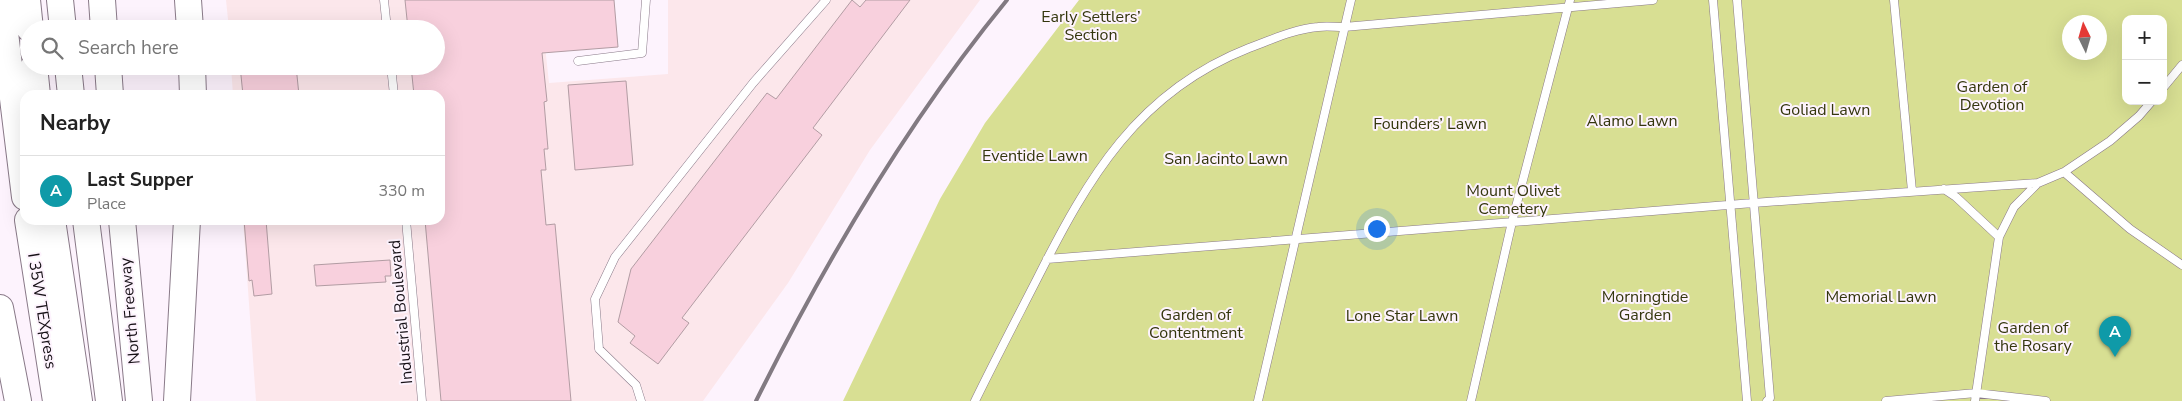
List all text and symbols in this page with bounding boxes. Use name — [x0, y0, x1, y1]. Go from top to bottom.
park label: Early Settlers’ Section — [1041, 6, 1141, 46]
north arrow — [2062, 15, 2107, 60]
map controls — [2122, 15, 2167, 105]
button: + — [2122, 15, 2167, 60]
search box — [20, 20, 445, 75]
icon: search — [38, 34, 66, 62]
text: Search here — [78, 35, 179, 61]
button: − — [2122, 60, 2167, 105]
park label: Garden of Devotion — [1957, 76, 2028, 116]
park label: Goliad Lawn — [1780, 99, 1870, 121]
text: Nearby — [40, 109, 110, 137]
park label: Alamo Lawn — [1586, 110, 1678, 132]
park label: Founders’ Lawn — [1373, 113, 1487, 135]
park label: Eventide Lawn — [982, 145, 1088, 167]
park label: San Jacinto Lawn — [1164, 148, 1288, 170]
text: Last Supper — [87, 167, 193, 193]
text: A — [50, 180, 62, 202]
text: 330 m — [378, 180, 425, 202]
park label: Mount Olivet Cemetery — [1466, 180, 1560, 220]
text: Place — [87, 193, 126, 215]
your location — [1364, 216, 1390, 242]
street label: Industrial Boulevard — [384, 239, 418, 385]
street label: I 35W TEXpress — [22, 251, 62, 371]
street label: North Freeway — [114, 256, 146, 365]
park label: Morningtide Garden — [1602, 286, 1688, 326]
park label: Memorial Lawn — [1825, 286, 1937, 308]
park label: Garden of Contentment — [1149, 304, 1243, 344]
park label: Lone Star Lawn — [1346, 305, 1458, 327]
pin: A — [2099, 316, 2131, 357]
park label: Garden of the Rosary — [1994, 317, 2072, 357]

